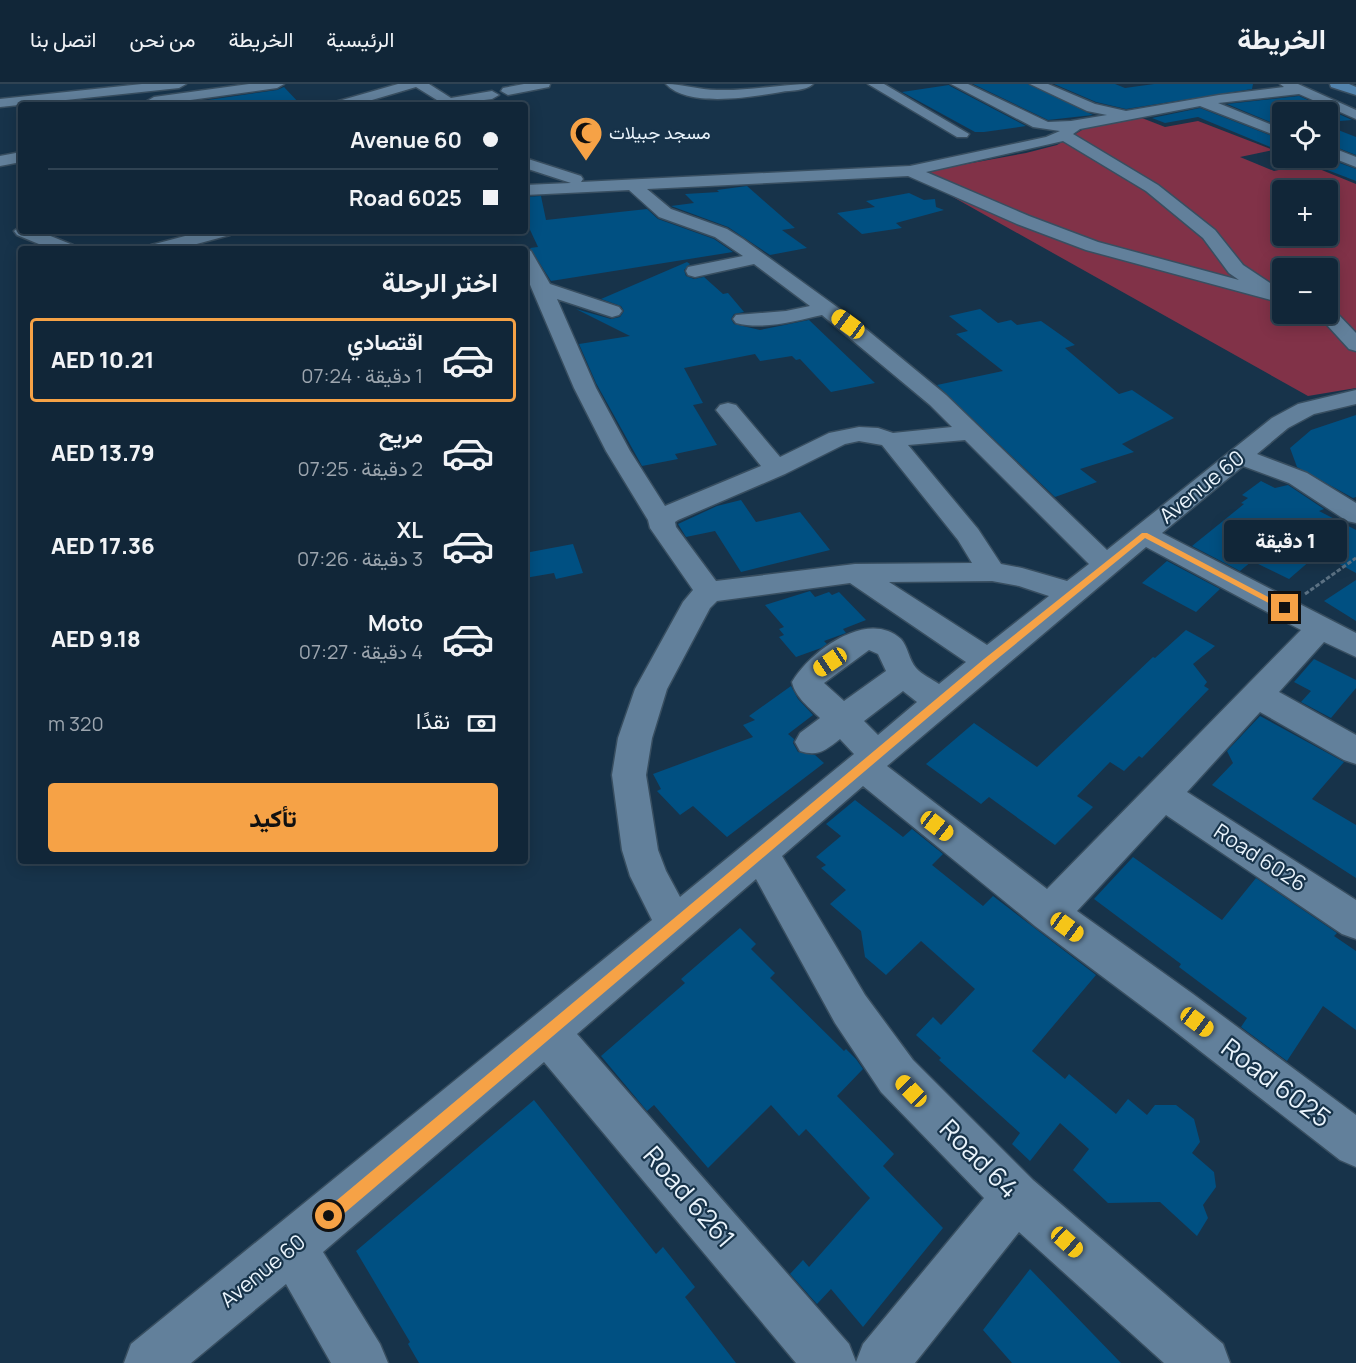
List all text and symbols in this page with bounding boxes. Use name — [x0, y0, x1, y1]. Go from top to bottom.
text: الخريطة — [1237, 19, 1326, 57]
text: اتصل بنا — [30, 25, 96, 53]
text: من نحن — [129, 25, 195, 53]
text: الخريطة — [228, 25, 293, 53]
text: الرئيسية — [326, 25, 394, 53]
map controls — [1272, 102, 1338, 324]
button: locate — [1272, 102, 1338, 168]
mosque icon: مسجد جبيلات — [568, 115, 604, 162]
place label: مسجد جبيلات — [609, 120, 711, 144]
text: Avenue 60 — [350, 125, 462, 155]
button: + — [1272, 180, 1338, 246]
text: Road 6025 — [349, 183, 462, 213]
button: − — [1272, 258, 1338, 324]
text: اختر الرحلة — [382, 263, 498, 300]
car — [828, 306, 868, 342]
text: اقتصادي — [347, 327, 423, 357]
icon: car — [441, 333, 495, 387]
text: AED 10.21 — [51, 345, 154, 375]
text: 1 دقيقة · 07:24 — [301, 362, 423, 389]
text: مريح — [379, 420, 423, 450]
icon: car — [441, 426, 495, 480]
text: AED 13.79 — [51, 438, 155, 468]
street label: Avenue 60 — [1153, 443, 1250, 529]
text: 2 دقيقة · 07:25 — [298, 455, 423, 482]
text: XL — [397, 515, 423, 545]
icon: car — [441, 519, 495, 573]
callout: 1 دقيقة — [1224, 521, 1346, 563]
text: 1 دقيقة — [1255, 527, 1316, 554]
text: AED 17.36 — [51, 531, 155, 561]
text: 3 دقيقة · 07:26 — [297, 545, 423, 572]
route end — [1271, 594, 1298, 621]
text: Moto — [368, 608, 423, 638]
icon: car — [441, 612, 495, 666]
text: AED 9.18 — [51, 624, 141, 654]
text: 4 دقيقة · 07:27 — [299, 638, 423, 665]
car — [810, 644, 850, 680]
text: نقدًا — [416, 706, 450, 736]
icon: cash — [465, 707, 498, 740]
text: 320 m — [48, 710, 104, 737]
button: تأكيد — [48, 783, 498, 852]
car — [917, 808, 957, 844]
street label: Road 6026 — [1209, 817, 1312, 897]
car — [1047, 909, 1087, 945]
car — [1177, 1004, 1217, 1040]
street label: Road 6025 — [1214, 1029, 1339, 1135]
car — [892, 1072, 930, 1110]
street label: Road 64 — [932, 1111, 1027, 1206]
street label: Road 6261 — [636, 1138, 744, 1255]
route start — [315, 1202, 342, 1229]
car — [1048, 1223, 1086, 1261]
street label: Avenue 60 — [214, 1227, 311, 1313]

